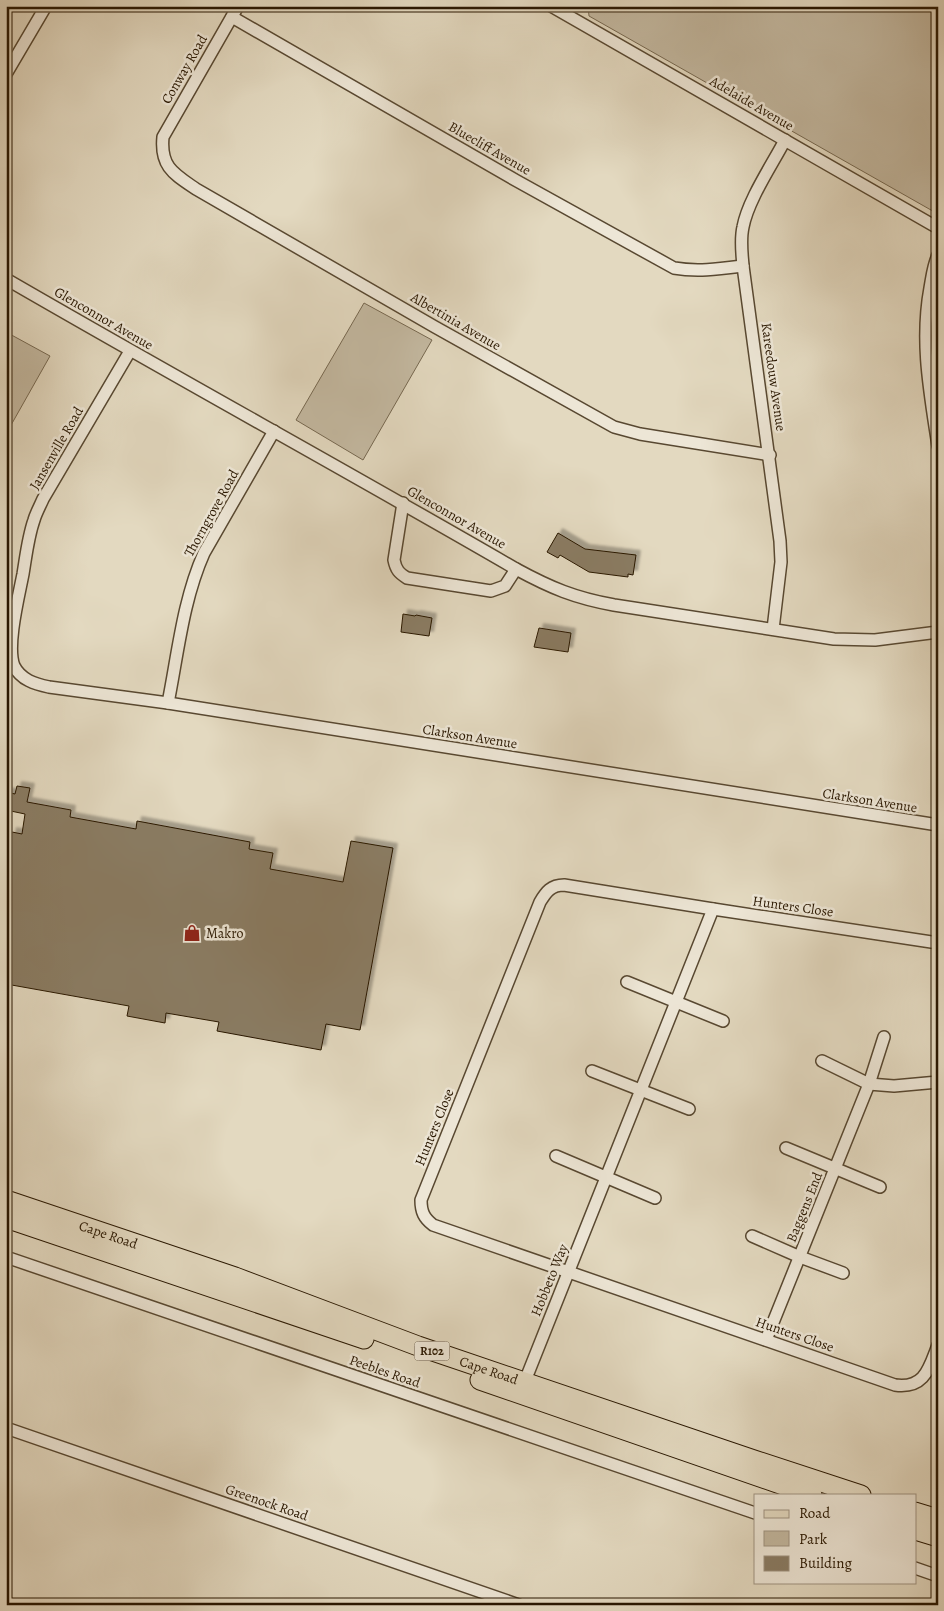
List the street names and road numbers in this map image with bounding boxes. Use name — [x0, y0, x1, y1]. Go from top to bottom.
street label: Conway Road — [157, 31, 212, 107]
street label: Adelaide Avenue — [705, 71, 797, 135]
street label: Bluecliff Avenue — [445, 117, 534, 180]
street label: Glenconnor Avenue — [51, 282, 157, 355]
street label: Albertinia Avenue — [406, 287, 504, 355]
street label: Kareedouw Avenue — [756, 322, 791, 433]
street label: Jansenville Road — [25, 403, 88, 493]
street label: Thorngrove Road — [180, 466, 244, 560]
street label: Glenconnor Avenue — [404, 481, 510, 554]
street label: Clarkson Avenue — [421, 720, 519, 753]
street label: Clarkson Avenue — [821, 784, 919, 817]
street label: Hunters Close — [751, 891, 835, 922]
street label: Hunters Close — [410, 1086, 459, 1169]
street label: Baggens End — [782, 1169, 827, 1245]
street label: Cape Road — [76, 1216, 141, 1254]
street label: Hobbeto Way — [526, 1240, 573, 1319]
street label: Hunters Close — [753, 1312, 836, 1357]
road number: R102 — [414, 1342, 450, 1360]
street label: Peebles Road — [347, 1350, 423, 1393]
street label: Cape Road — [457, 1352, 521, 1389]
street label: Greenock Road — [223, 1479, 311, 1526]

